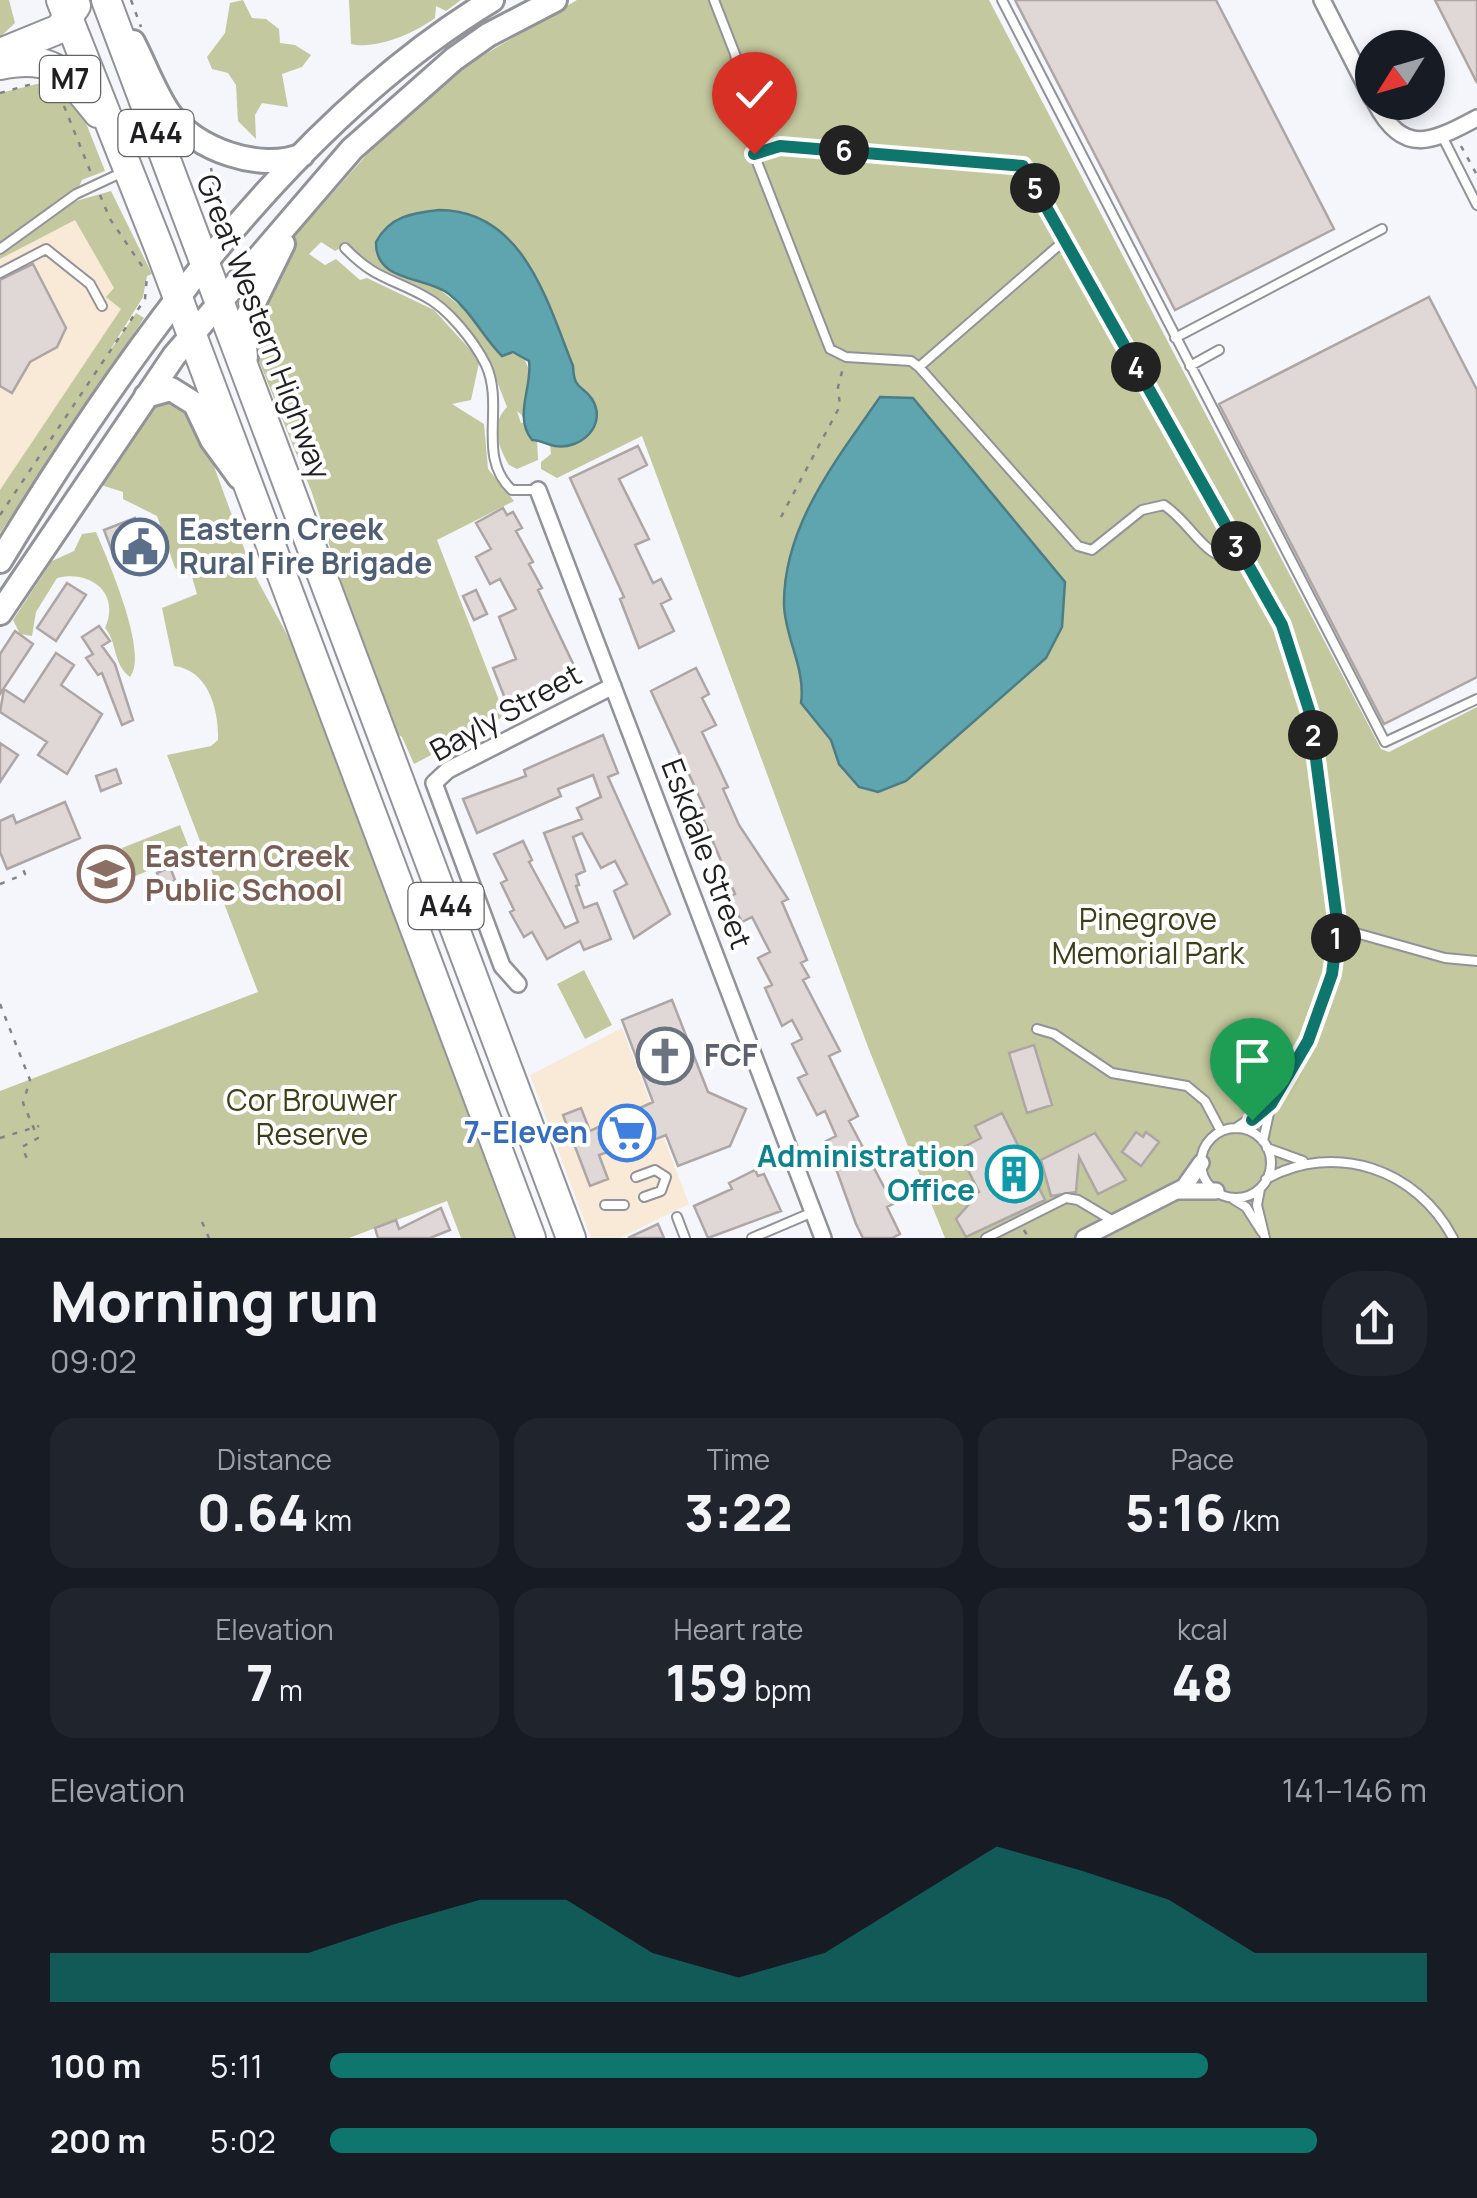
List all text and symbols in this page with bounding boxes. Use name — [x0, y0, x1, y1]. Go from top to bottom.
north arrow — [1355, 30, 1445, 120]
map controls — [1355, 30, 1445, 120]
pin — [712, 52, 797, 155]
road number: M7 — [40, 56, 100, 102]
icon: check — [727, 67, 782, 122]
road number: A44 — [118, 110, 194, 156]
pin: 6 — [819, 125, 869, 175]
text: 6 — [835, 131, 853, 169]
pin: 5 — [1010, 163, 1060, 213]
street label: Great Western Highway — [187, 168, 342, 485]
text: 5 — [1027, 169, 1043, 207]
pin: 4 — [1111, 342, 1161, 392]
text: 4 — [1127, 348, 1145, 386]
place label: Eastern Creek Rural Fire Brigade — [179, 508, 432, 583]
public building icon: Eastern Creek Rural Fire Brigade — [110, 517, 170, 577]
pin: 3 — [1211, 521, 1261, 571]
text: 3 — [1228, 527, 1244, 565]
street label: Bayly Street — [422, 653, 588, 770]
pin: 2 — [1288, 710, 1338, 760]
text: 2 — [1305, 716, 1321, 754]
street label: Eskdale Street — [652, 753, 762, 954]
place label: Eastern Creek Public School — [145, 835, 350, 910]
school or university icon: Eastern Creek Public School — [76, 844, 136, 904]
road number: A44 — [408, 883, 484, 929]
park label: Pinegrove Memorial Park — [1052, 898, 1245, 973]
pin: 1 — [1311, 913, 1361, 963]
text: 1 — [1330, 919, 1342, 957]
pin — [1210, 1018, 1295, 1121]
church icon: FCF — [635, 1026, 695, 1086]
icon: arrive — [1225, 1033, 1280, 1088]
place label: FCF — [704, 1034, 758, 1075]
park label: Cor Brouwer Reserve — [226, 1079, 398, 1154]
supermarket icon: 7-Eleven — [597, 1103, 657, 1163]
place label: 7-Eleven — [464, 1111, 588, 1152]
place label: Administration Office — [757, 1135, 975, 1210]
building icon: Administration Office — [984, 1144, 1044, 1204]
text: Morning run — [50, 1263, 379, 1339]
button: share — [1322, 1271, 1427, 1376]
text: 09:02 — [50, 1339, 137, 1383]
text: Distance — [217, 1440, 332, 1478]
text: Time — [707, 1440, 770, 1478]
text: Pace — [1171, 1440, 1234, 1478]
text: 0.64 — [197, 1478, 309, 1546]
text: 3:22 — [685, 1478, 792, 1546]
text: 5:16 — [1125, 1478, 1226, 1546]
text: km — [309, 1501, 352, 1539]
text: /km — [1226, 1501, 1280, 1539]
text: Elevation — [215, 1610, 334, 1648]
text: Heart rate — [674, 1610, 803, 1648]
text: kcal — [1177, 1610, 1228, 1648]
text: 7 — [246, 1648, 273, 1716]
text: 159 — [666, 1648, 749, 1716]
text: 48 — [1172, 1648, 1233, 1716]
text: m — [273, 1671, 303, 1709]
text: bpm — [749, 1671, 811, 1709]
text: Elevation — [50, 1768, 185, 1812]
text: 141–146 m — [1282, 1768, 1427, 1812]
text: 100 m — [50, 2044, 141, 2088]
text: 5:11 — [210, 2044, 263, 2088]
text: 200 m — [50, 2119, 146, 2163]
text: 5:02 — [210, 2119, 276, 2163]

